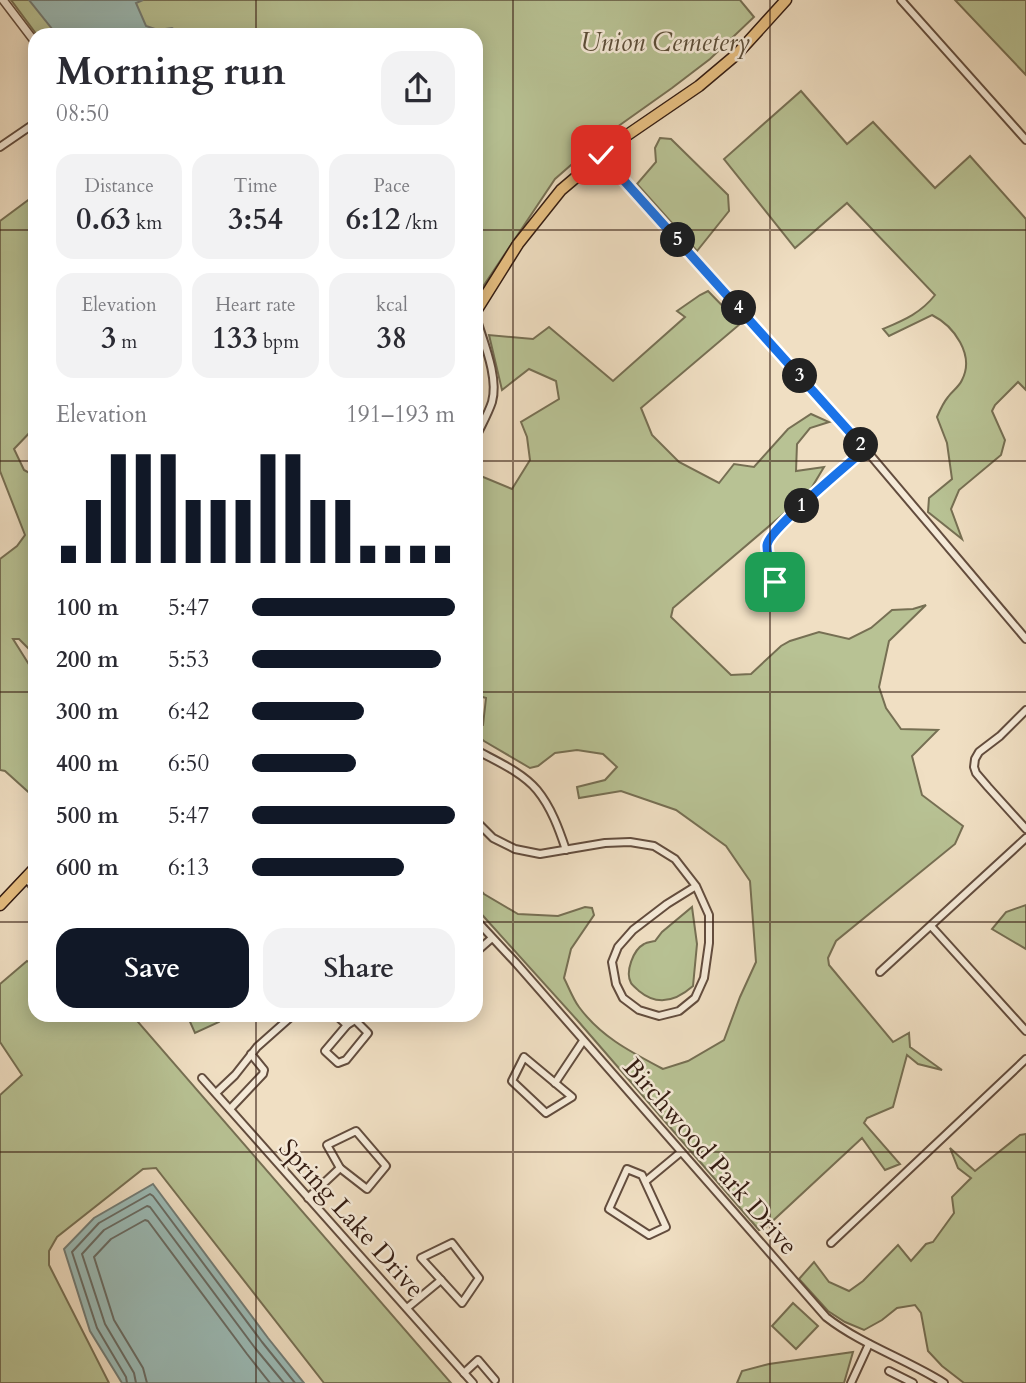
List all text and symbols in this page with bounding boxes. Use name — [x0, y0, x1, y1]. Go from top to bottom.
park label: Union Cemetery — [580, 25, 750, 60]
text: Morning run — [56, 46, 286, 98]
button: share — [381, 51, 455, 125]
text: 08:50 — [56, 98, 109, 129]
pin — [571, 125, 631, 185]
icon: check — [582, 136, 620, 174]
text: Distance — [84, 173, 154, 199]
text: Time — [234, 173, 277, 199]
text: Pace — [373, 173, 410, 199]
text: 0.63 — [76, 199, 131, 240]
text: 3:54 — [228, 199, 283, 240]
text: 6:12 — [346, 199, 400, 240]
text: km — [131, 210, 162, 236]
text: /km — [400, 210, 438, 236]
pin: 5 — [660, 222, 696, 258]
text: 5 — [673, 226, 682, 252]
pin: 4 — [722, 290, 756, 326]
text: Elevation — [81, 292, 157, 318]
text: Heart rate — [215, 292, 296, 318]
text: kcal — [376, 292, 408, 318]
text: 4 — [734, 294, 743, 320]
text: 3 — [101, 318, 116, 359]
text: 133 — [212, 318, 258, 359]
text: 38 — [376, 318, 407, 359]
text: m — [116, 329, 137, 355]
text: bpm — [258, 329, 299, 355]
pin: 3 — [782, 358, 818, 394]
text: 3 — [795, 362, 804, 388]
text: Elevation — [56, 399, 147, 430]
text: 191–193 m — [346, 399, 455, 430]
pin: 2 — [844, 428, 878, 462]
text: 2 — [856, 431, 865, 457]
pin: 1 — [784, 489, 820, 524]
text: 1 — [797, 492, 806, 518]
pin — [745, 552, 805, 612]
icon: arrive — [756, 563, 794, 601]
text: 100 m — [56, 592, 119, 623]
text: 5:47 — [168, 592, 209, 623]
text: 200 m — [56, 644, 119, 675]
text: 5:53 — [168, 644, 209, 675]
text: 300 m — [56, 696, 119, 727]
text: 6:42 — [168, 696, 209, 727]
text: 400 m — [56, 748, 119, 779]
text: 6:50 — [168, 748, 209, 779]
text: 500 m — [56, 800, 119, 831]
text: 5:47 — [168, 800, 209, 831]
text: 600 m — [56, 852, 119, 883]
text: 6:13 — [168, 852, 209, 883]
button: Save — [56, 928, 249, 1008]
button: Share — [263, 928, 455, 1008]
street label: Birchwood Park Drive — [615, 1050, 806, 1262]
street label: Spring Lake Drive — [271, 1131, 432, 1305]

